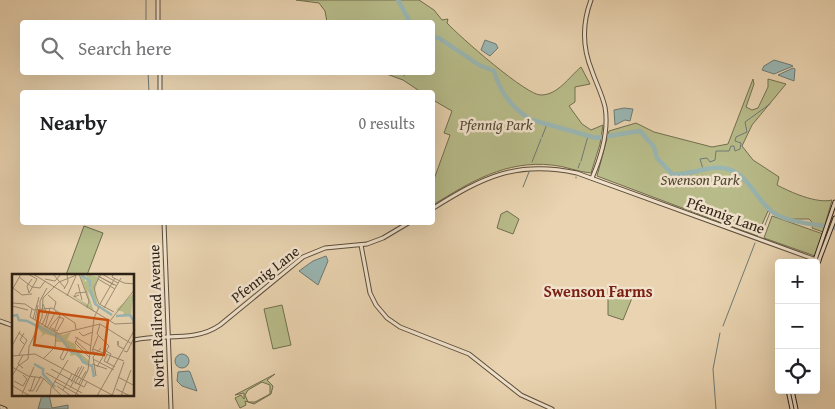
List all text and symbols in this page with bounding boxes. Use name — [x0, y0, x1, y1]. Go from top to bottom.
search box — [20, 20, 435, 75]
icon: search — [38, 34, 66, 62]
text: Search here — [78, 34, 172, 62]
text: Nearby — [40, 107, 107, 138]
text: 0 results — [358, 111, 415, 135]
park label: Pfennig Park — [458, 114, 533, 135]
park label: Swenson Park — [660, 169, 740, 190]
street label: Pfennig Lane — [684, 191, 768, 239]
street label: Pfennig Lane — [226, 241, 304, 307]
street label: North Railroad Avenue — [143, 244, 169, 388]
map controls — [775, 259, 820, 394]
button: + — [775, 259, 820, 304]
inset map — [12, 274, 135, 396]
district label: Swenson Farms — [543, 279, 653, 303]
button: − — [775, 304, 820, 349]
button: locate — [775, 349, 820, 394]

